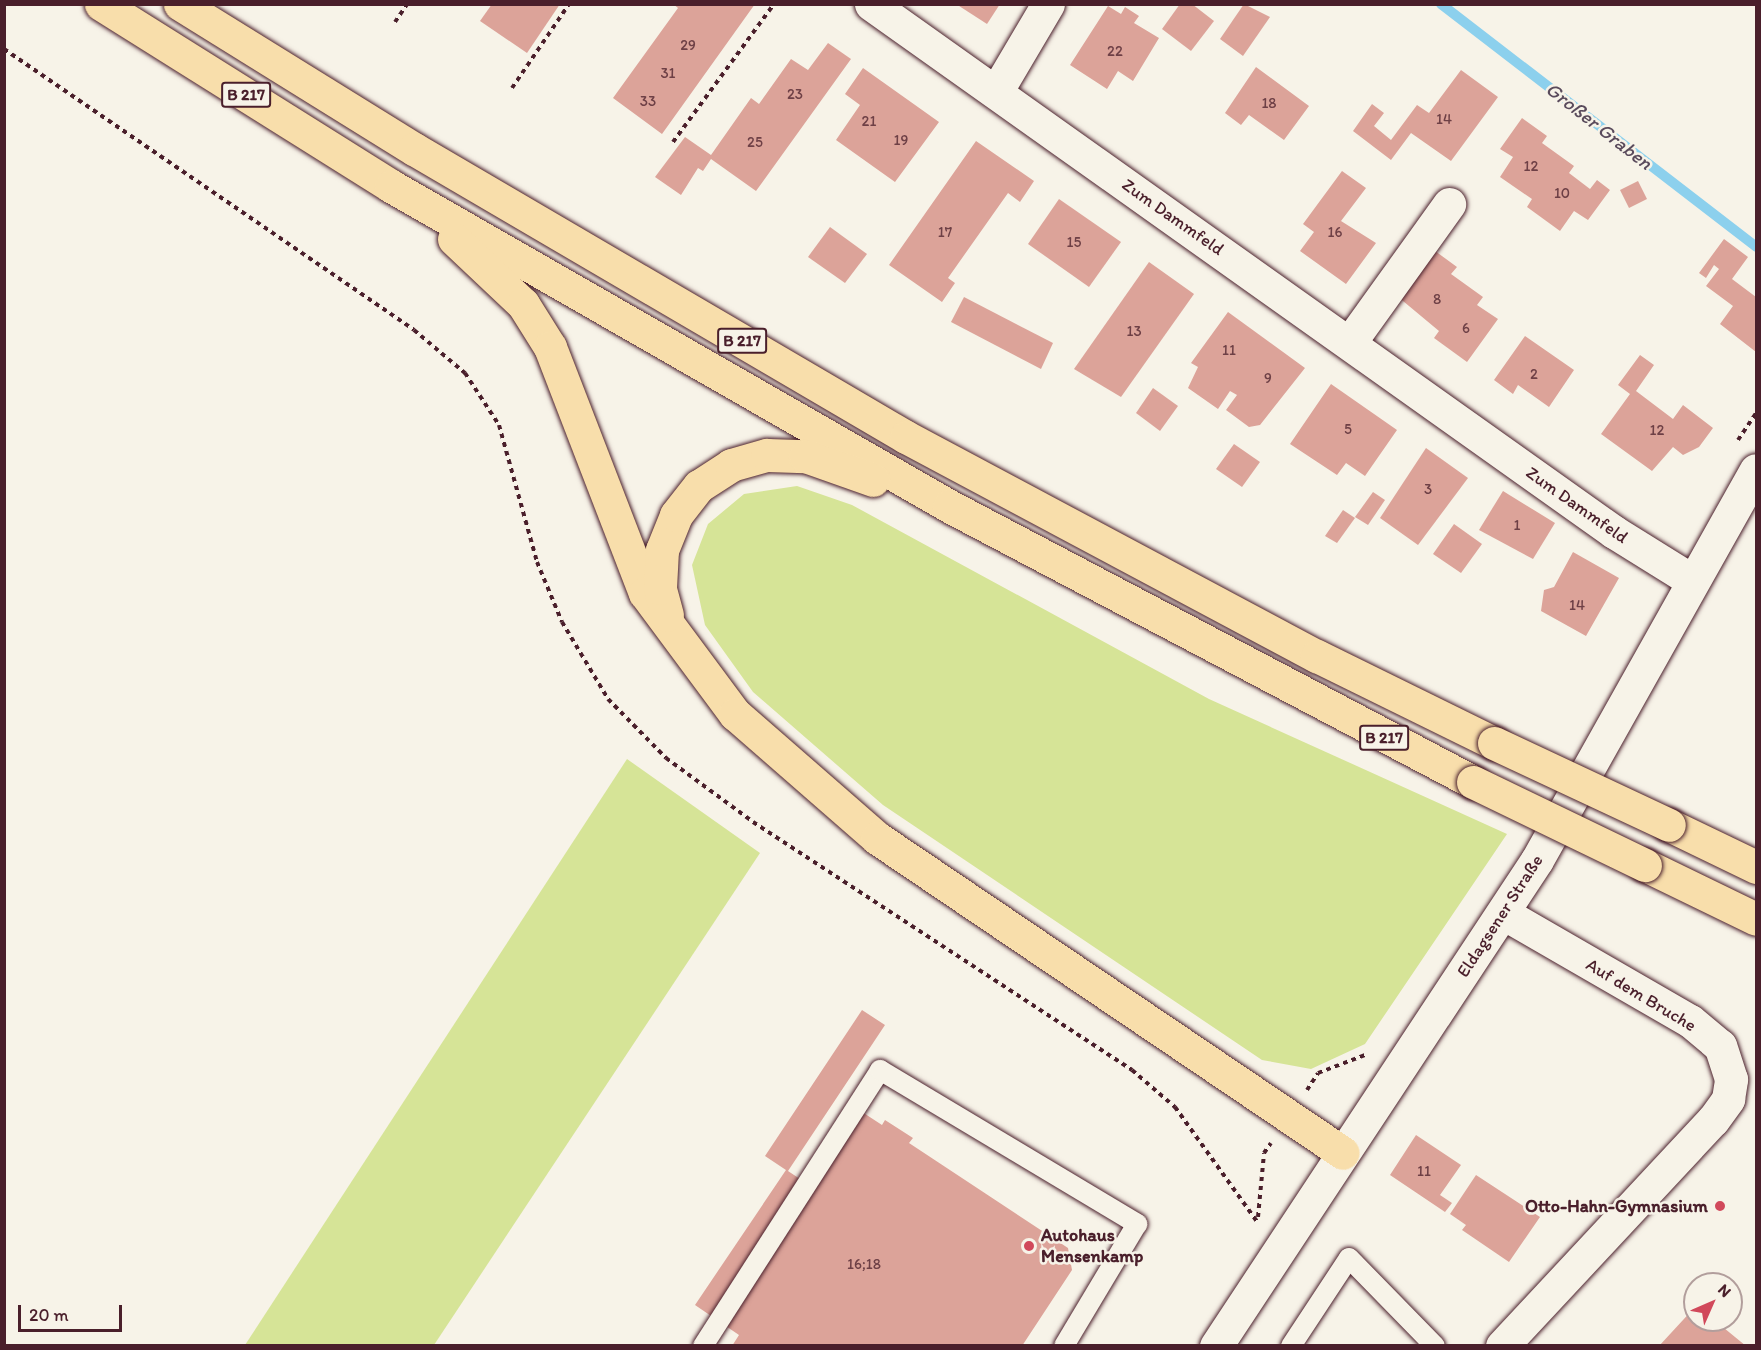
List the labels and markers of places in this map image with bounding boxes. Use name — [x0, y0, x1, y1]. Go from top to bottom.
place label: Otto-Hahn-Gymnasium — [1525, 1195, 1708, 1217]
marker: Otto-Hahn-Gymnasium — [1713, 1199, 1727, 1213]
place label: Autohaus Mensenkamp — [1041, 1225, 1143, 1268]
marker: Autohaus Mensenkamp — [1022, 1239, 1036, 1253]

